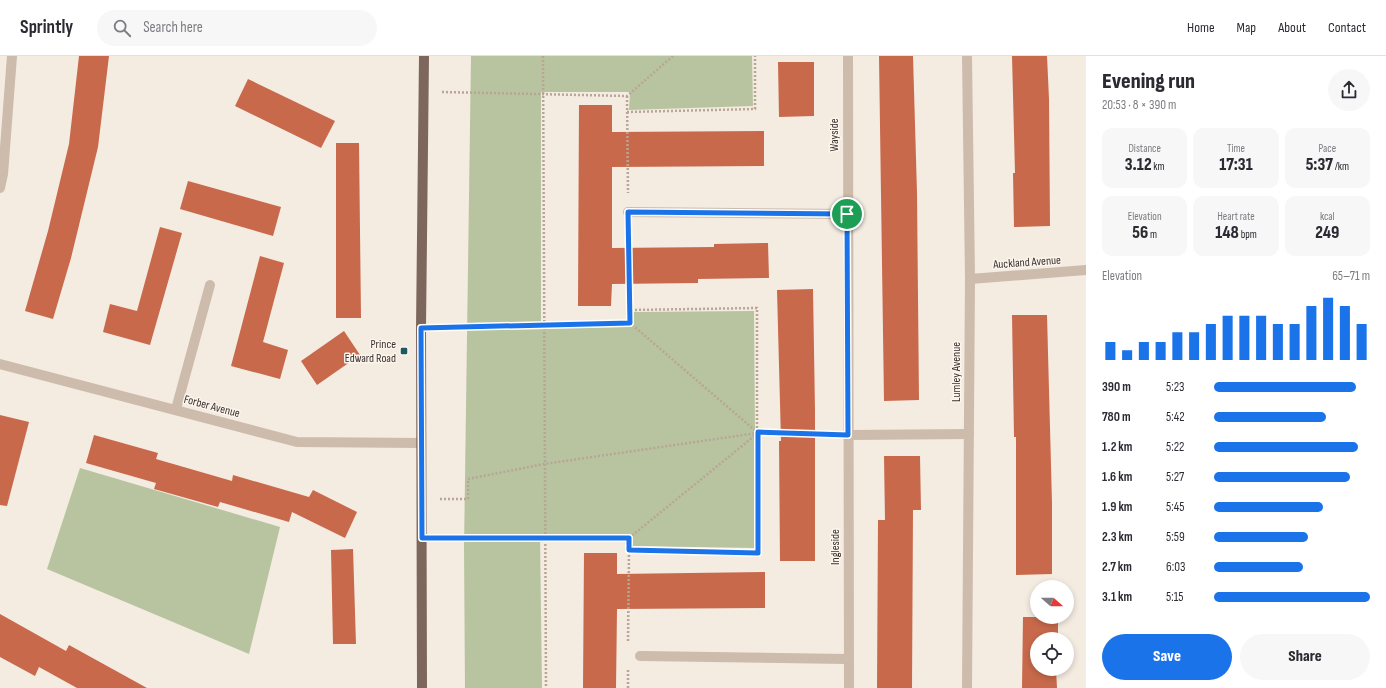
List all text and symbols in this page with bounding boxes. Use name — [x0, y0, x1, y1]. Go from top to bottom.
search box — [97, 10, 377, 46]
text: Sprintly — [20, 16, 73, 39]
icon: search — [111, 17, 133, 39]
text: Search here — [143, 18, 203, 37]
text: Home — [1187, 19, 1215, 36]
text: Map — [1237, 19, 1256, 36]
text: About — [1278, 19, 1306, 36]
text: Contact — [1328, 19, 1366, 36]
text: Evening run — [1102, 68, 1195, 95]
button: share — [1328, 69, 1370, 111]
text: 20:53 · 8 × 390 m — [1102, 97, 1176, 113]
street label: Wayside — [827, 118, 842, 152]
text: Distance — [1128, 142, 1161, 155]
text: Time — [1227, 142, 1245, 155]
text: Pace — [1319, 142, 1336, 155]
text: 3.12 — [1125, 155, 1152, 175]
text: 17:31 — [1219, 155, 1253, 175]
text: 5:37 — [1306, 155, 1333, 175]
text: km — [1152, 160, 1165, 173]
text: /km — [1333, 160, 1349, 173]
pin — [830, 197, 864, 231]
icon: arrive — [836, 203, 858, 225]
text: Elevation — [1128, 210, 1162, 223]
text: Heart rate — [1217, 210, 1255, 223]
text: kcal — [1320, 210, 1335, 223]
text: 56 — [1132, 223, 1148, 243]
text: 148 — [1215, 223, 1239, 243]
text: 249 — [1315, 223, 1339, 243]
text: m — [1148, 228, 1157, 241]
text: bpm — [1239, 228, 1257, 241]
street label: Auckland Avenue — [992, 253, 1062, 272]
text: Elevation — [1102, 268, 1142, 284]
text: 65–71 m — [1332, 268, 1370, 284]
place label: Prince Edward Road — [345, 337, 396, 366]
street label: Lumley Avenue — [949, 342, 964, 402]
marker: Prince Edward Road — [399, 346, 409, 356]
text: 390 m — [1102, 379, 1131, 395]
text: 5:23 — [1166, 379, 1185, 395]
street label: Forber Avenue — [182, 392, 242, 421]
text: 780 m — [1102, 409, 1131, 425]
text: 5:42 — [1166, 409, 1185, 425]
text: 1.2 km — [1102, 439, 1132, 455]
text: 5:22 — [1166, 439, 1184, 455]
text: 1.6 km — [1102, 469, 1132, 485]
text: 5:27 — [1166, 469, 1184, 485]
text: 1.9 km — [1102, 499, 1133, 515]
text: 5:45 — [1166, 499, 1184, 515]
street label: Ingleside — [828, 529, 843, 565]
text: 2.3 km — [1102, 529, 1133, 545]
text: 5:59 — [1166, 529, 1185, 545]
text: 2.7 km — [1102, 559, 1132, 575]
text: 6:03 — [1166, 559, 1185, 575]
north arrow — [1030, 580, 1074, 624]
map controls — [1030, 580, 1074, 676]
text: 3.1 km — [1102, 589, 1132, 605]
text: 5:15 — [1166, 589, 1183, 605]
button: locate — [1030, 632, 1074, 676]
button: Save — [1102, 634, 1232, 680]
button: Share — [1240, 634, 1370, 680]

